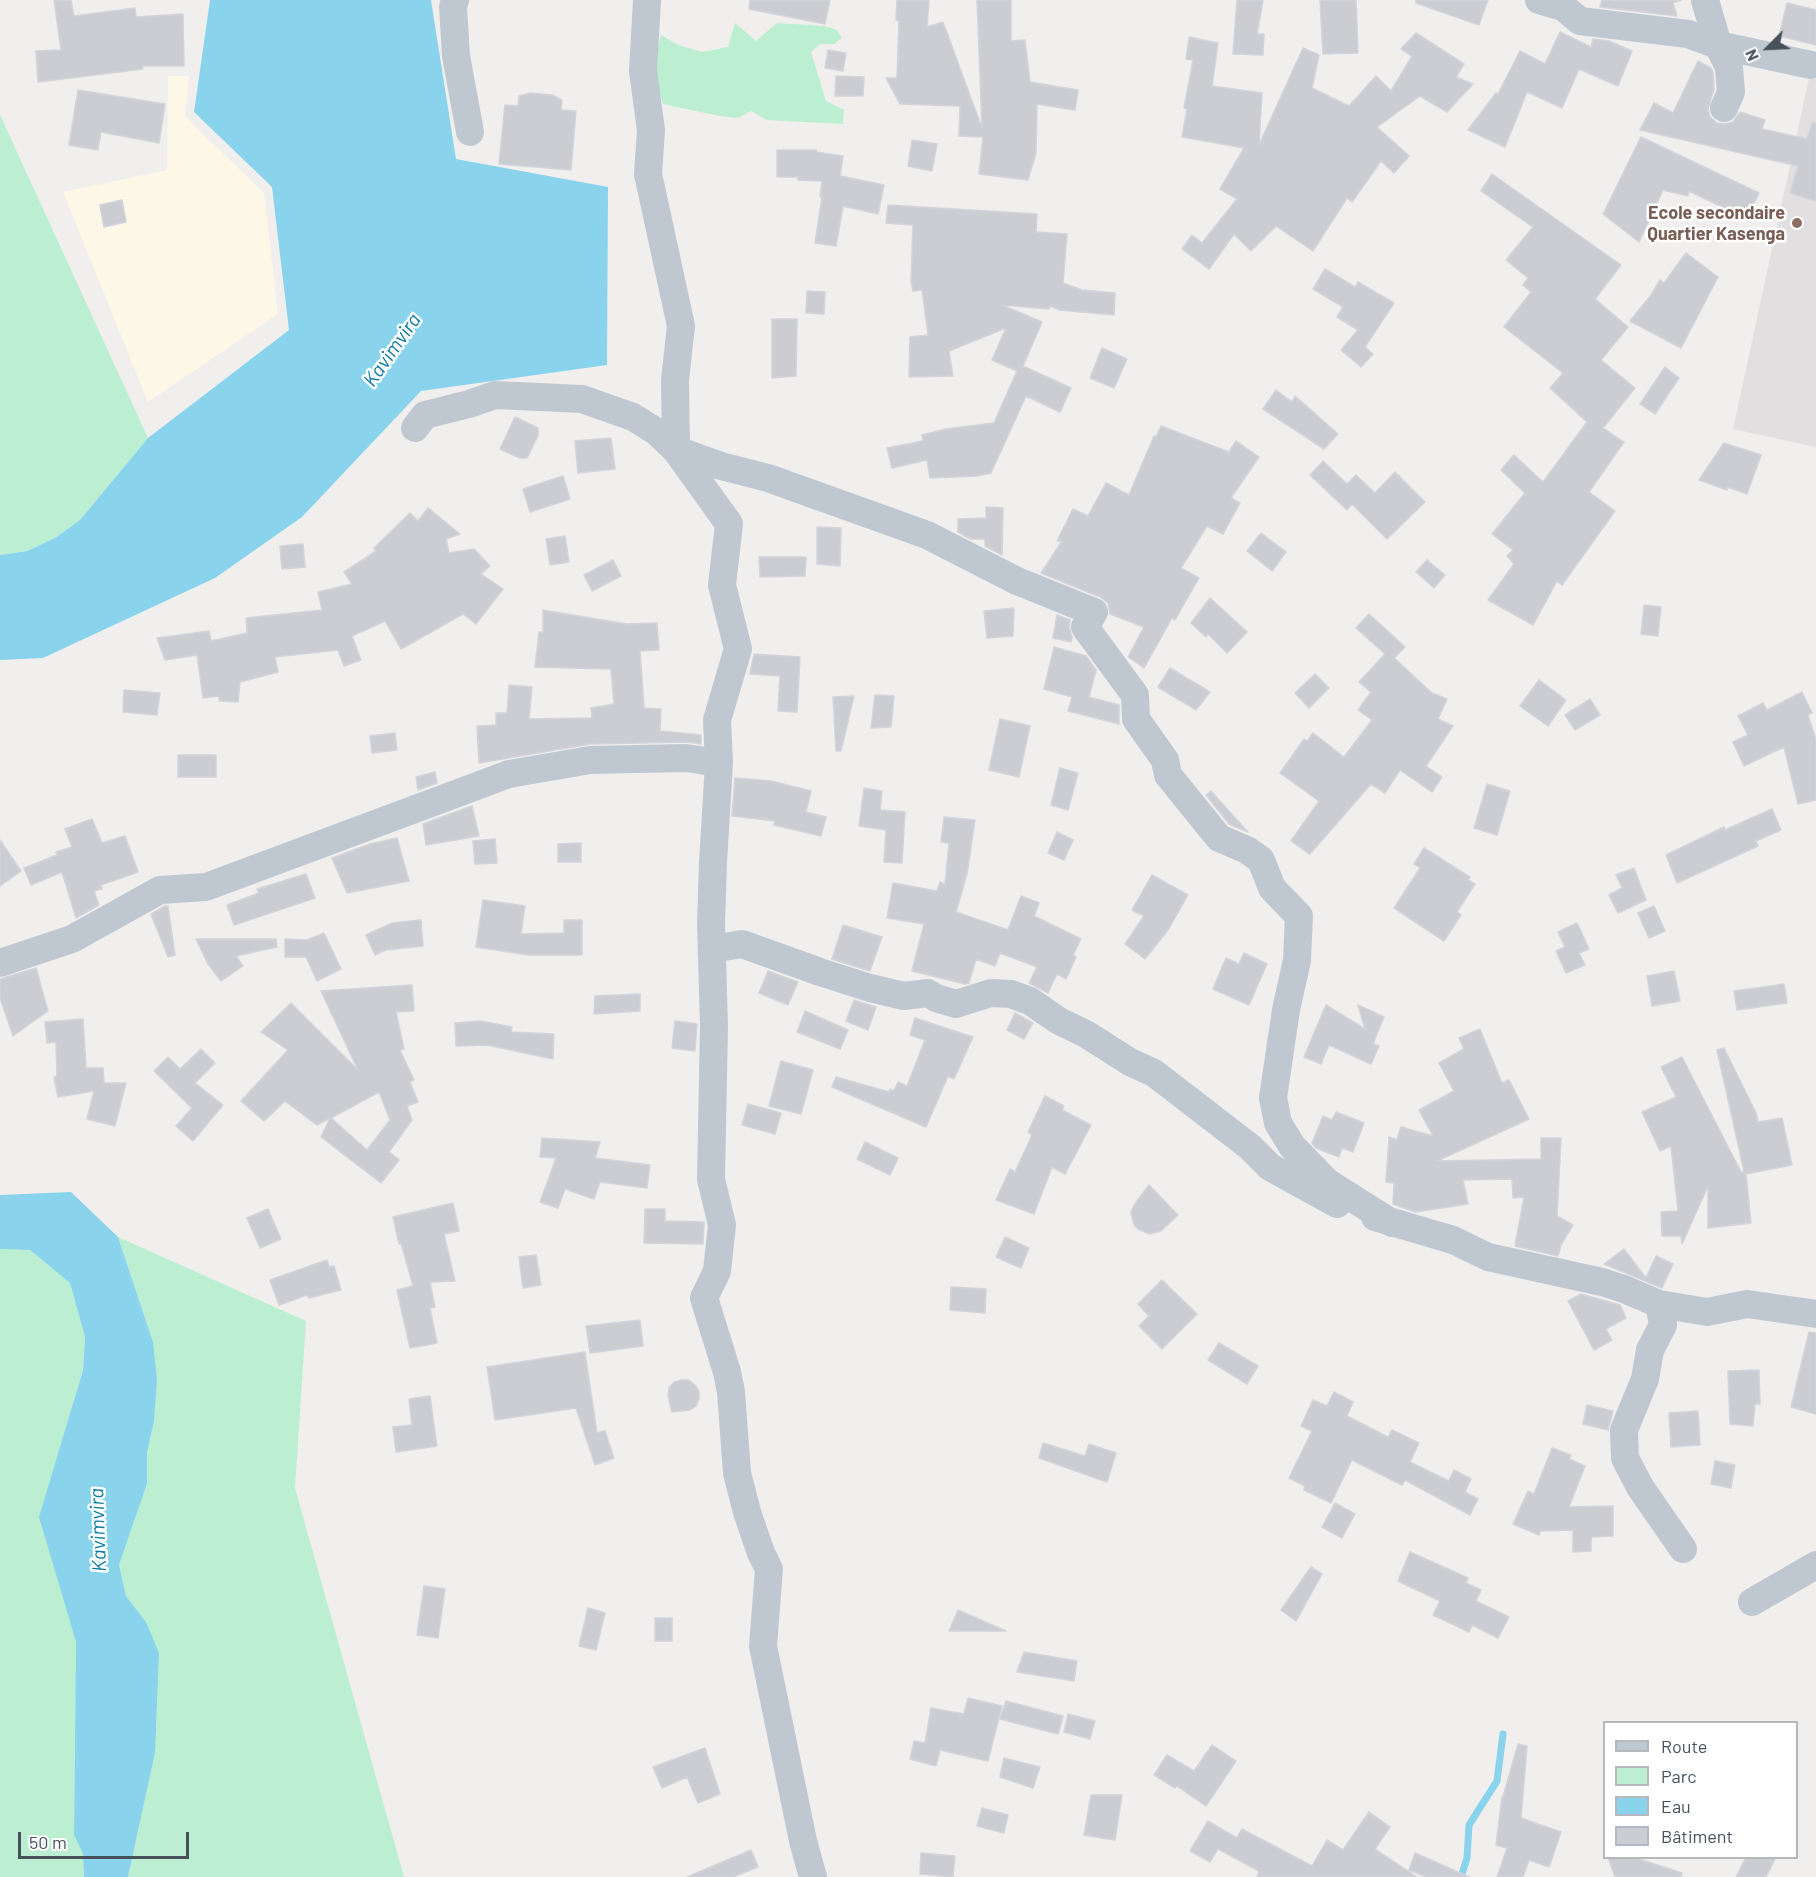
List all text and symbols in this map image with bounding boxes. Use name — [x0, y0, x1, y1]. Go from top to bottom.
north arrow — [1738, 18, 1798, 78]
text: N — [1740, 47, 1762, 64]
place label: Ecole secondaire Quartier Kasenga — [1647, 202, 1785, 244]
marker: Ecole secondaire Quartier Kasenga — [1790, 216, 1804, 230]
water label: Kavimvira — [358, 309, 426, 391]
water label: Kavimvira — [85, 1488, 111, 1572]
legend — [1603, 1721, 1798, 1859]
text: Route — [1661, 1735, 1707, 1757]
text: Parc — [1661, 1765, 1697, 1787]
text: Eau — [1661, 1795, 1691, 1817]
scale bar — [21, 1820, 192, 1858]
text: Bâtiment — [1661, 1825, 1733, 1847]
text: 50 m — [29, 1831, 67, 1853]

